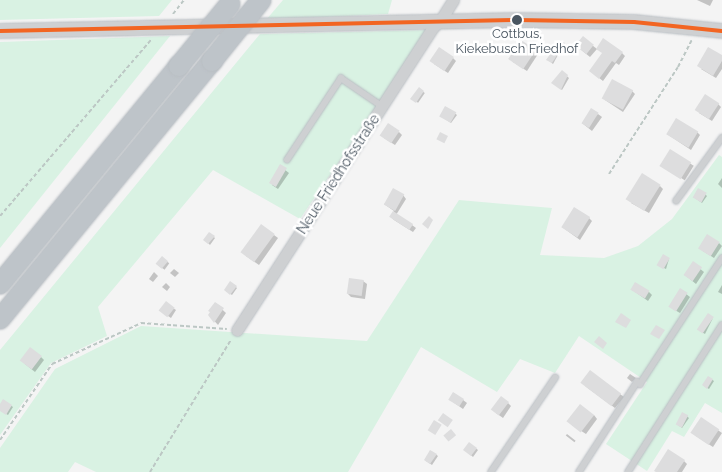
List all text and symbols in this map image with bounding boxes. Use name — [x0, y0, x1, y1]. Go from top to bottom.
marker: Cottbus, Kiekebusch Friedhof — [512, 15, 522, 25]
place label: Cottbus, Kiekebusch Friedhof — [456, 27, 578, 58]
street label: Neue Friedhofsstraße — [293, 111, 383, 237]

